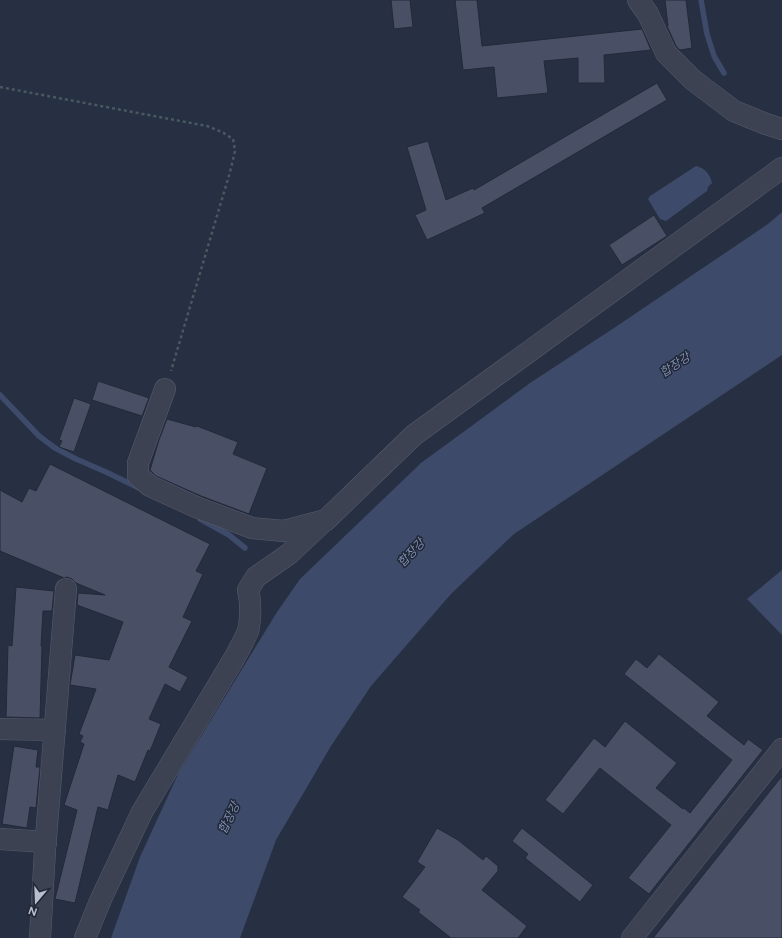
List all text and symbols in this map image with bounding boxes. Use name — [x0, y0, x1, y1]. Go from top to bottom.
water label: 합장강 — [657, 349, 694, 380]
water label: 합장강 — [395, 535, 429, 570]
water label: 합장강 — [215, 798, 243, 836]
north arrow — [16, 882, 56, 922]
text: N — [27, 903, 39, 919]

